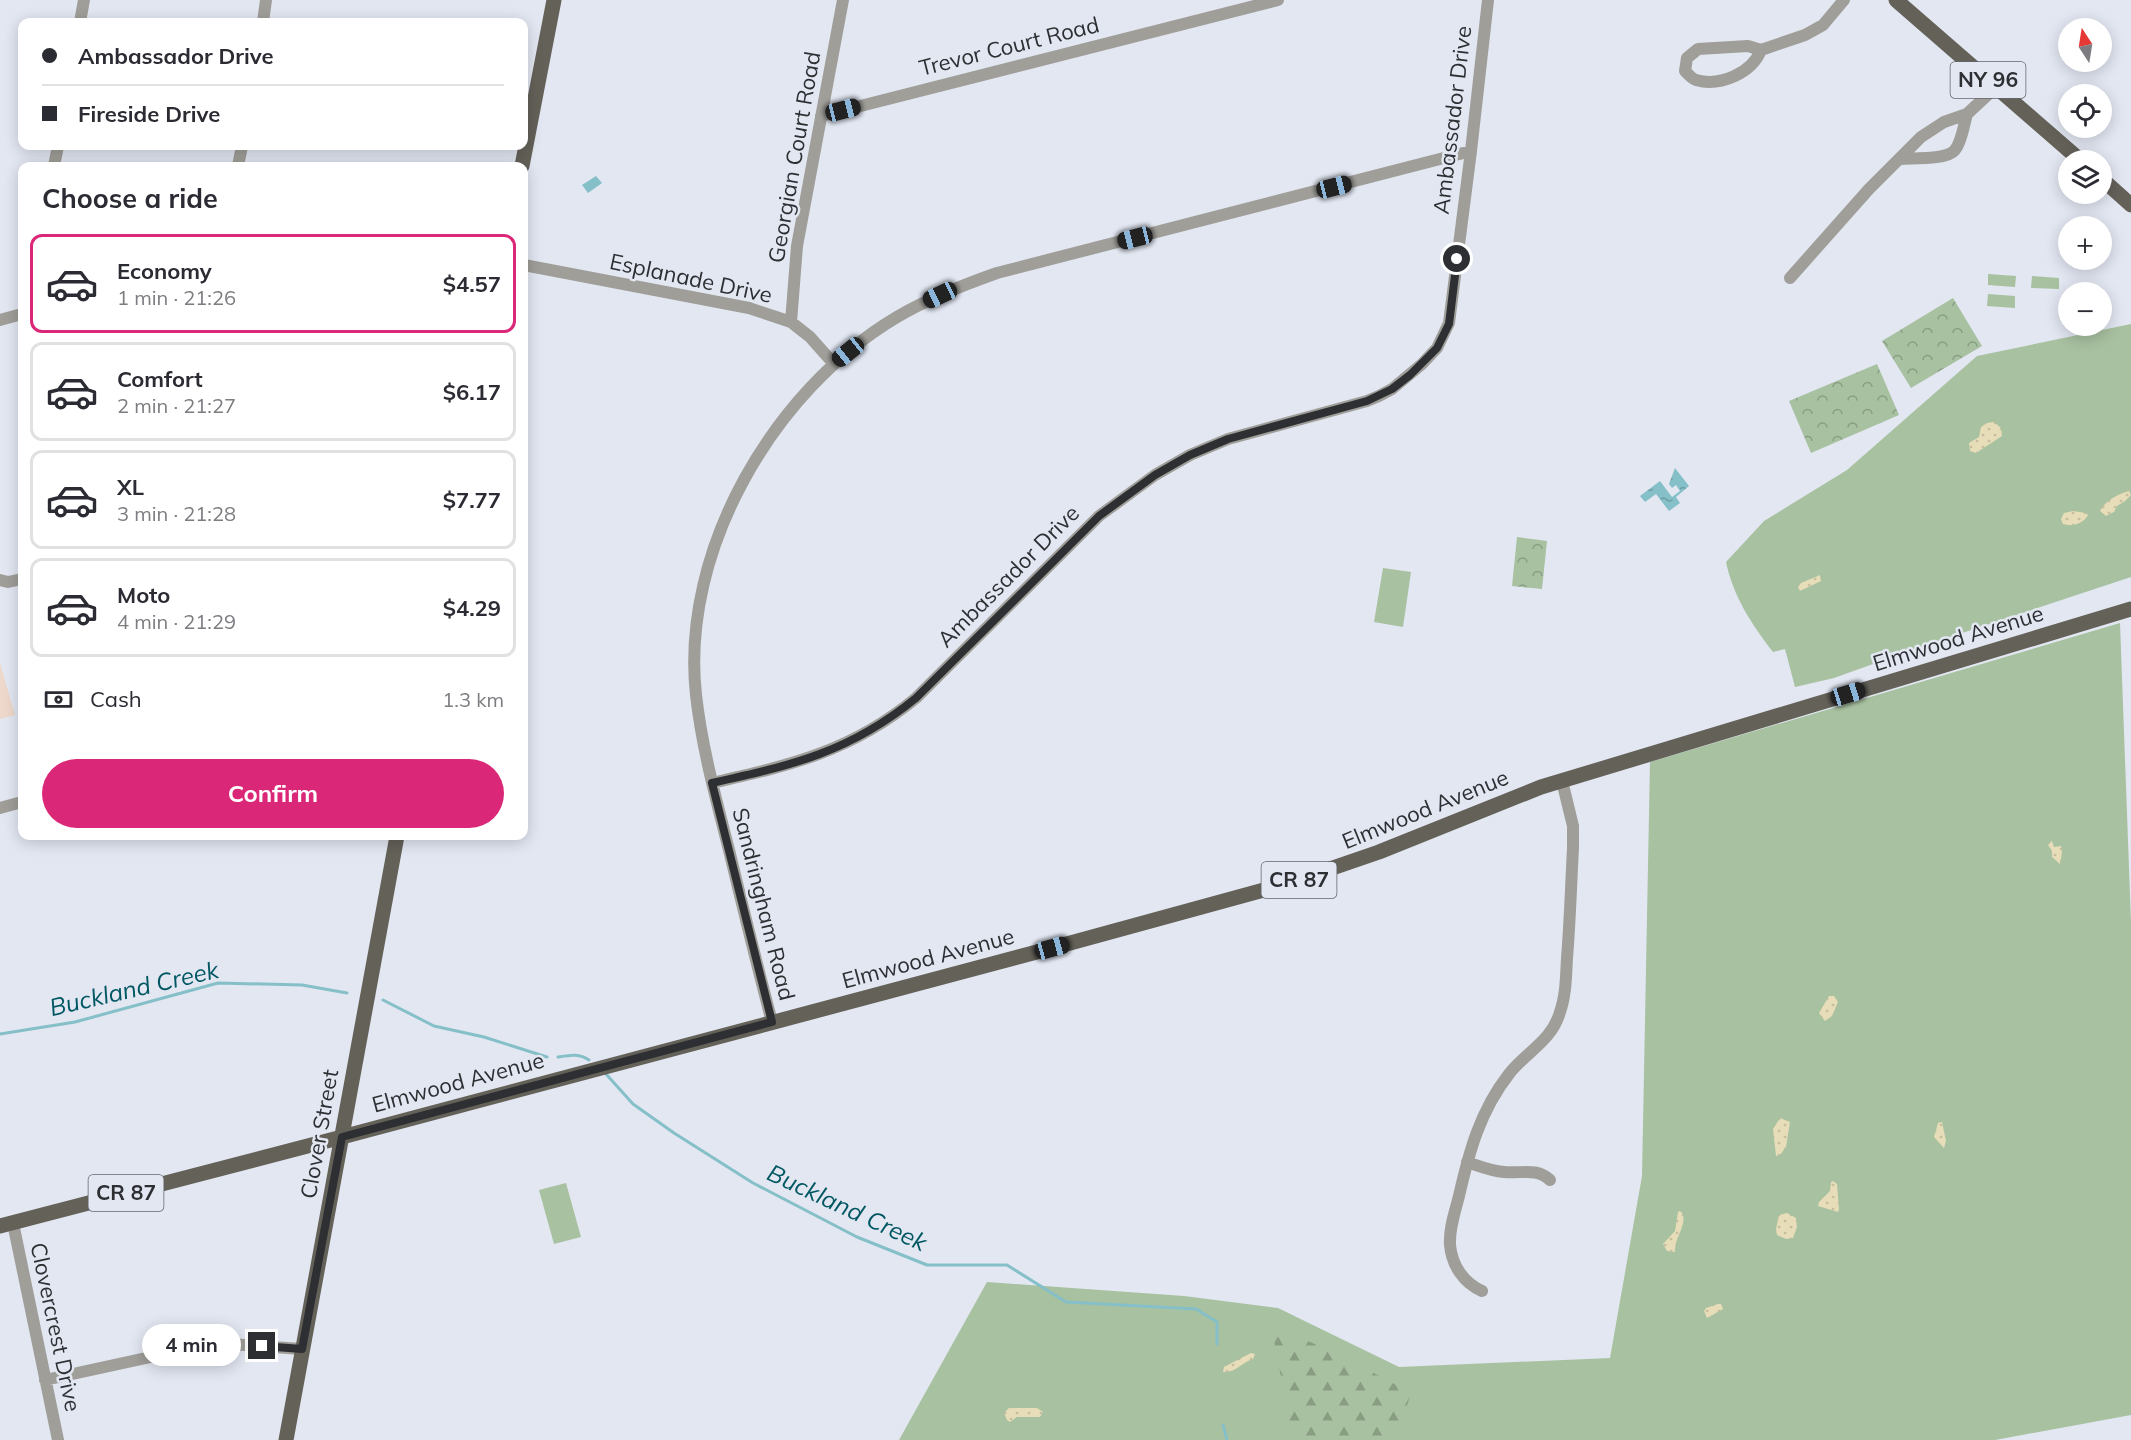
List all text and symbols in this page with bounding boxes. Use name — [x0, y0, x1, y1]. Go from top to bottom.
street label: Trevor Court Road — [916, 10, 1102, 82]
north arrow — [2058, 18, 2112, 72]
map controls — [2058, 18, 2112, 336]
street label: Ambassador Drive — [1427, 24, 1477, 216]
text: Ambassador Drive — [78, 42, 274, 70]
street label: Georgian Court Road — [762, 49, 826, 265]
road number: NY 96 — [1950, 62, 2026, 98]
button: locate — [2058, 84, 2112, 138]
car — [823, 97, 863, 123]
text: Fireside Drive — [78, 100, 220, 128]
button: layers — [2058, 150, 2112, 204]
car — [1314, 174, 1354, 200]
text: Choose a ride — [42, 181, 218, 215]
button: + — [2058, 216, 2112, 270]
car — [1115, 225, 1155, 251]
route start — [1443, 245, 1470, 272]
street label: Esplanade Drive — [607, 247, 775, 309]
icon: car — [45, 257, 99, 311]
text: Economy — [117, 257, 212, 285]
text: $4.57 — [443, 270, 501, 298]
car — [920, 279, 960, 311]
button: − — [2058, 282, 2112, 336]
text: 1 min · 21:26 — [117, 285, 236, 310]
car — [828, 334, 868, 370]
icon: car — [45, 365, 99, 419]
text: Comfort — [117, 365, 203, 393]
text: $6.17 — [443, 378, 501, 406]
text: 2 min · 21:27 — [117, 393, 236, 418]
icon: car — [45, 473, 99, 527]
text: XL — [117, 473, 144, 501]
text: $7.77 — [443, 486, 501, 514]
street label: Ambassador Drive — [931, 499, 1085, 653]
text: 3 min · 21:28 — [117, 501, 236, 526]
icon: car — [45, 581, 99, 635]
text: Moto — [117, 581, 170, 609]
text: $4.29 — [443, 594, 501, 622]
street label: Elmwood Avenue — [1869, 599, 2047, 677]
text: 4 min · 21:29 — [117, 609, 236, 634]
car — [1828, 680, 1868, 708]
icon: cash — [42, 683, 75, 716]
text: Cash — [90, 685, 142, 713]
text: 1.3 km — [442, 687, 504, 712]
button: Confirm — [42, 759, 504, 828]
street label: Elmwood Avenue — [1338, 763, 1512, 855]
street label: Sandringham Road — [727, 805, 801, 1003]
road number: CR 87 — [1262, 862, 1336, 898]
street label: Elmwood Avenue — [839, 922, 1017, 994]
car — [1032, 935, 1072, 961]
water label: Buckland Creek — [46, 954, 222, 1022]
street label: Elmwood Avenue — [369, 1046, 547, 1118]
street label: Clover Street — [294, 1067, 344, 1201]
water label: Buckland Creek — [763, 1157, 933, 1257]
road number: CR 87 — [88, 1175, 164, 1211]
street label: Clovercrest Drive — [24, 1240, 88, 1414]
callout: 4 min — [142, 1325, 241, 1367]
text: 4 min — [165, 1332, 218, 1357]
route end — [248, 1332, 275, 1359]

